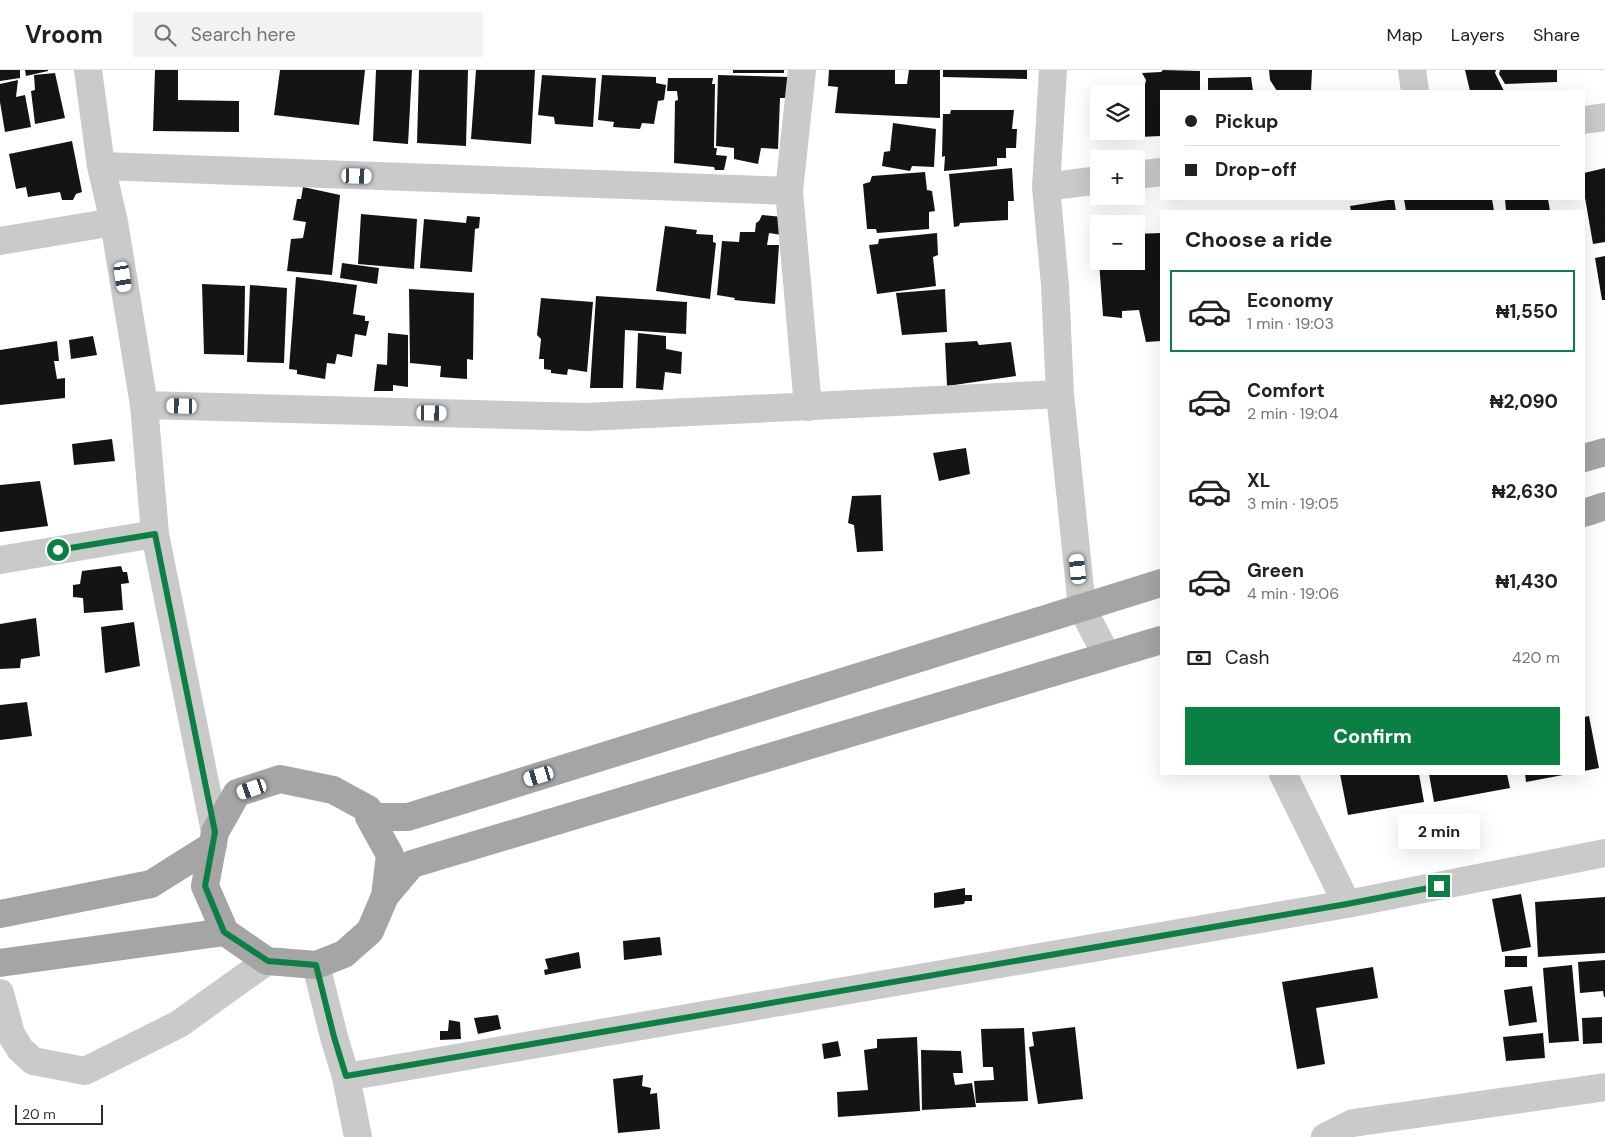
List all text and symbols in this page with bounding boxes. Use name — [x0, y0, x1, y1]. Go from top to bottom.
search box — [133, 12, 483, 57]
text: Vroom — [25, 19, 103, 50]
icon: search — [151, 21, 179, 49]
text: Search here — [191, 22, 296, 47]
text: Map — [1387, 23, 1423, 47]
text: Layers — [1451, 23, 1505, 47]
text: Share — [1533, 23, 1580, 47]
map controls — [1090, 85, 1145, 270]
button: layers — [1090, 85, 1145, 140]
text: Pickup — [1215, 109, 1279, 134]
button: + — [1090, 150, 1145, 205]
text: Drop-off — [1215, 157, 1297, 182]
car — [341, 168, 372, 184]
button: − — [1090, 215, 1145, 270]
text: Choose a ride — [1185, 225, 1333, 254]
car — [113, 261, 132, 293]
text: Economy — [1247, 288, 1334, 313]
icon: car — [1187, 289, 1232, 334]
text: ₦1,550 — [1496, 299, 1558, 324]
text: 1 min · 19:03 — [1247, 313, 1334, 334]
text: Comfort — [1247, 378, 1325, 403]
icon: car — [1187, 379, 1232, 424]
text: ₦2,090 — [1490, 389, 1558, 414]
car — [166, 398, 197, 414]
text: 2 min · 19:04 — [1247, 403, 1338, 424]
car — [416, 405, 447, 421]
text: XL — [1247, 468, 1270, 493]
icon: car — [1187, 469, 1232, 514]
text: ₦2,630 — [1492, 479, 1558, 504]
text: 3 min · 19:05 — [1247, 493, 1339, 514]
route start — [47, 539, 69, 561]
car — [1068, 553, 1087, 585]
text: Green — [1247, 558, 1304, 583]
icon: car — [1187, 559, 1232, 604]
text: ₦1,430 — [1496, 569, 1558, 594]
text: 4 min · 19:06 — [1247, 583, 1339, 604]
icon: cash — [1185, 644, 1213, 672]
text: Cash — [1225, 645, 1269, 670]
text: 420 m — [1512, 647, 1560, 668]
button: Confirm — [1185, 707, 1560, 765]
car — [522, 764, 555, 788]
car — [235, 777, 268, 801]
callout: 2 min — [1398, 814, 1480, 848]
text: 2 min — [1418, 821, 1460, 842]
route end — [1428, 875, 1450, 897]
scale bar — [15, 1102, 102, 1125]
text: 20 m — [22, 1105, 56, 1123]

